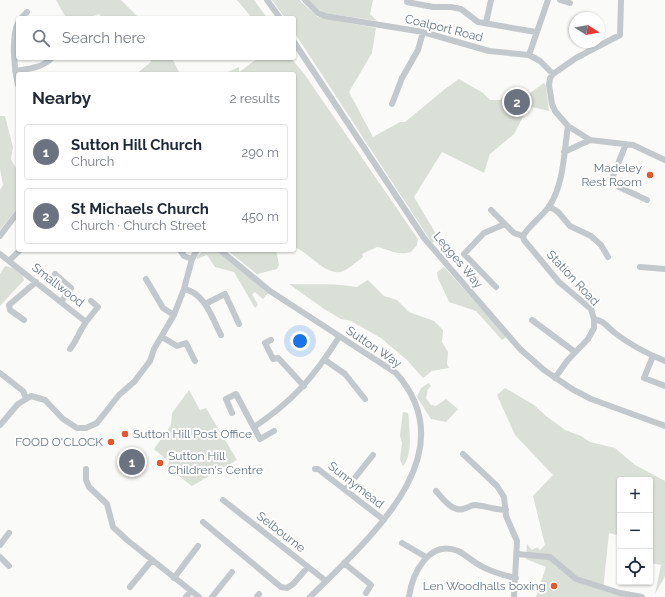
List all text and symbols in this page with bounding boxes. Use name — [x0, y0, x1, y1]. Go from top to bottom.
street label: Coalport Road — [404, 12, 484, 44]
north arrow — [569, 12, 605, 48]
search box — [16, 16, 296, 60]
icon: search — [30, 27, 52, 49]
text: Search here — [62, 29, 145, 47]
pin: 2 — [504, 87, 530, 117]
text: Nearby — [32, 88, 91, 108]
text: 2 results — [230, 91, 280, 106]
text: Sutton Hill Church — [71, 136, 202, 154]
text: 1 — [43, 145, 49, 160]
text: 290 m — [241, 145, 279, 160]
text: Church — [71, 154, 114, 169]
place label: Madeley Rest Room — [581, 161, 642, 189]
marker: Madeley Rest Room — [645, 170, 655, 180]
text: St Michaels Church — [71, 200, 209, 218]
text: 2 — [42, 209, 50, 224]
text: 450 m — [242, 209, 279, 224]
text: Church · Church Street — [71, 218, 206, 233]
street label: Legges Way — [430, 229, 486, 291]
street label: Station Road — [544, 248, 602, 308]
street label: Smallwood — [29, 260, 87, 310]
street label: Sutton Way — [344, 323, 405, 371]
your location — [290, 331, 310, 351]
place label: Sutton Hill Post Office — [133, 427, 252, 441]
marker: Sutton Hill Post Office — [120, 429, 130, 439]
place label: FOOD O'CLOCK — [15, 435, 103, 449]
marker: FOOD O'CLOCK — [106, 437, 116, 447]
pin: 1 — [119, 447, 145, 477]
place label: Sutton Hill Children's Centre — [168, 449, 263, 477]
marker: Sutton Hill Children's Centre — [155, 458, 165, 468]
street label: Sunnymead — [325, 459, 387, 511]
map controls — [617, 477, 653, 585]
button: + — [617, 477, 653, 513]
street label: Selbourne — [254, 509, 308, 555]
button: − — [617, 513, 653, 549]
button: locate — [617, 549, 653, 585]
place label: Len Woodhalls boxing — [423, 579, 546, 593]
marker: Len Woodhalls boxing — [549, 581, 559, 591]

